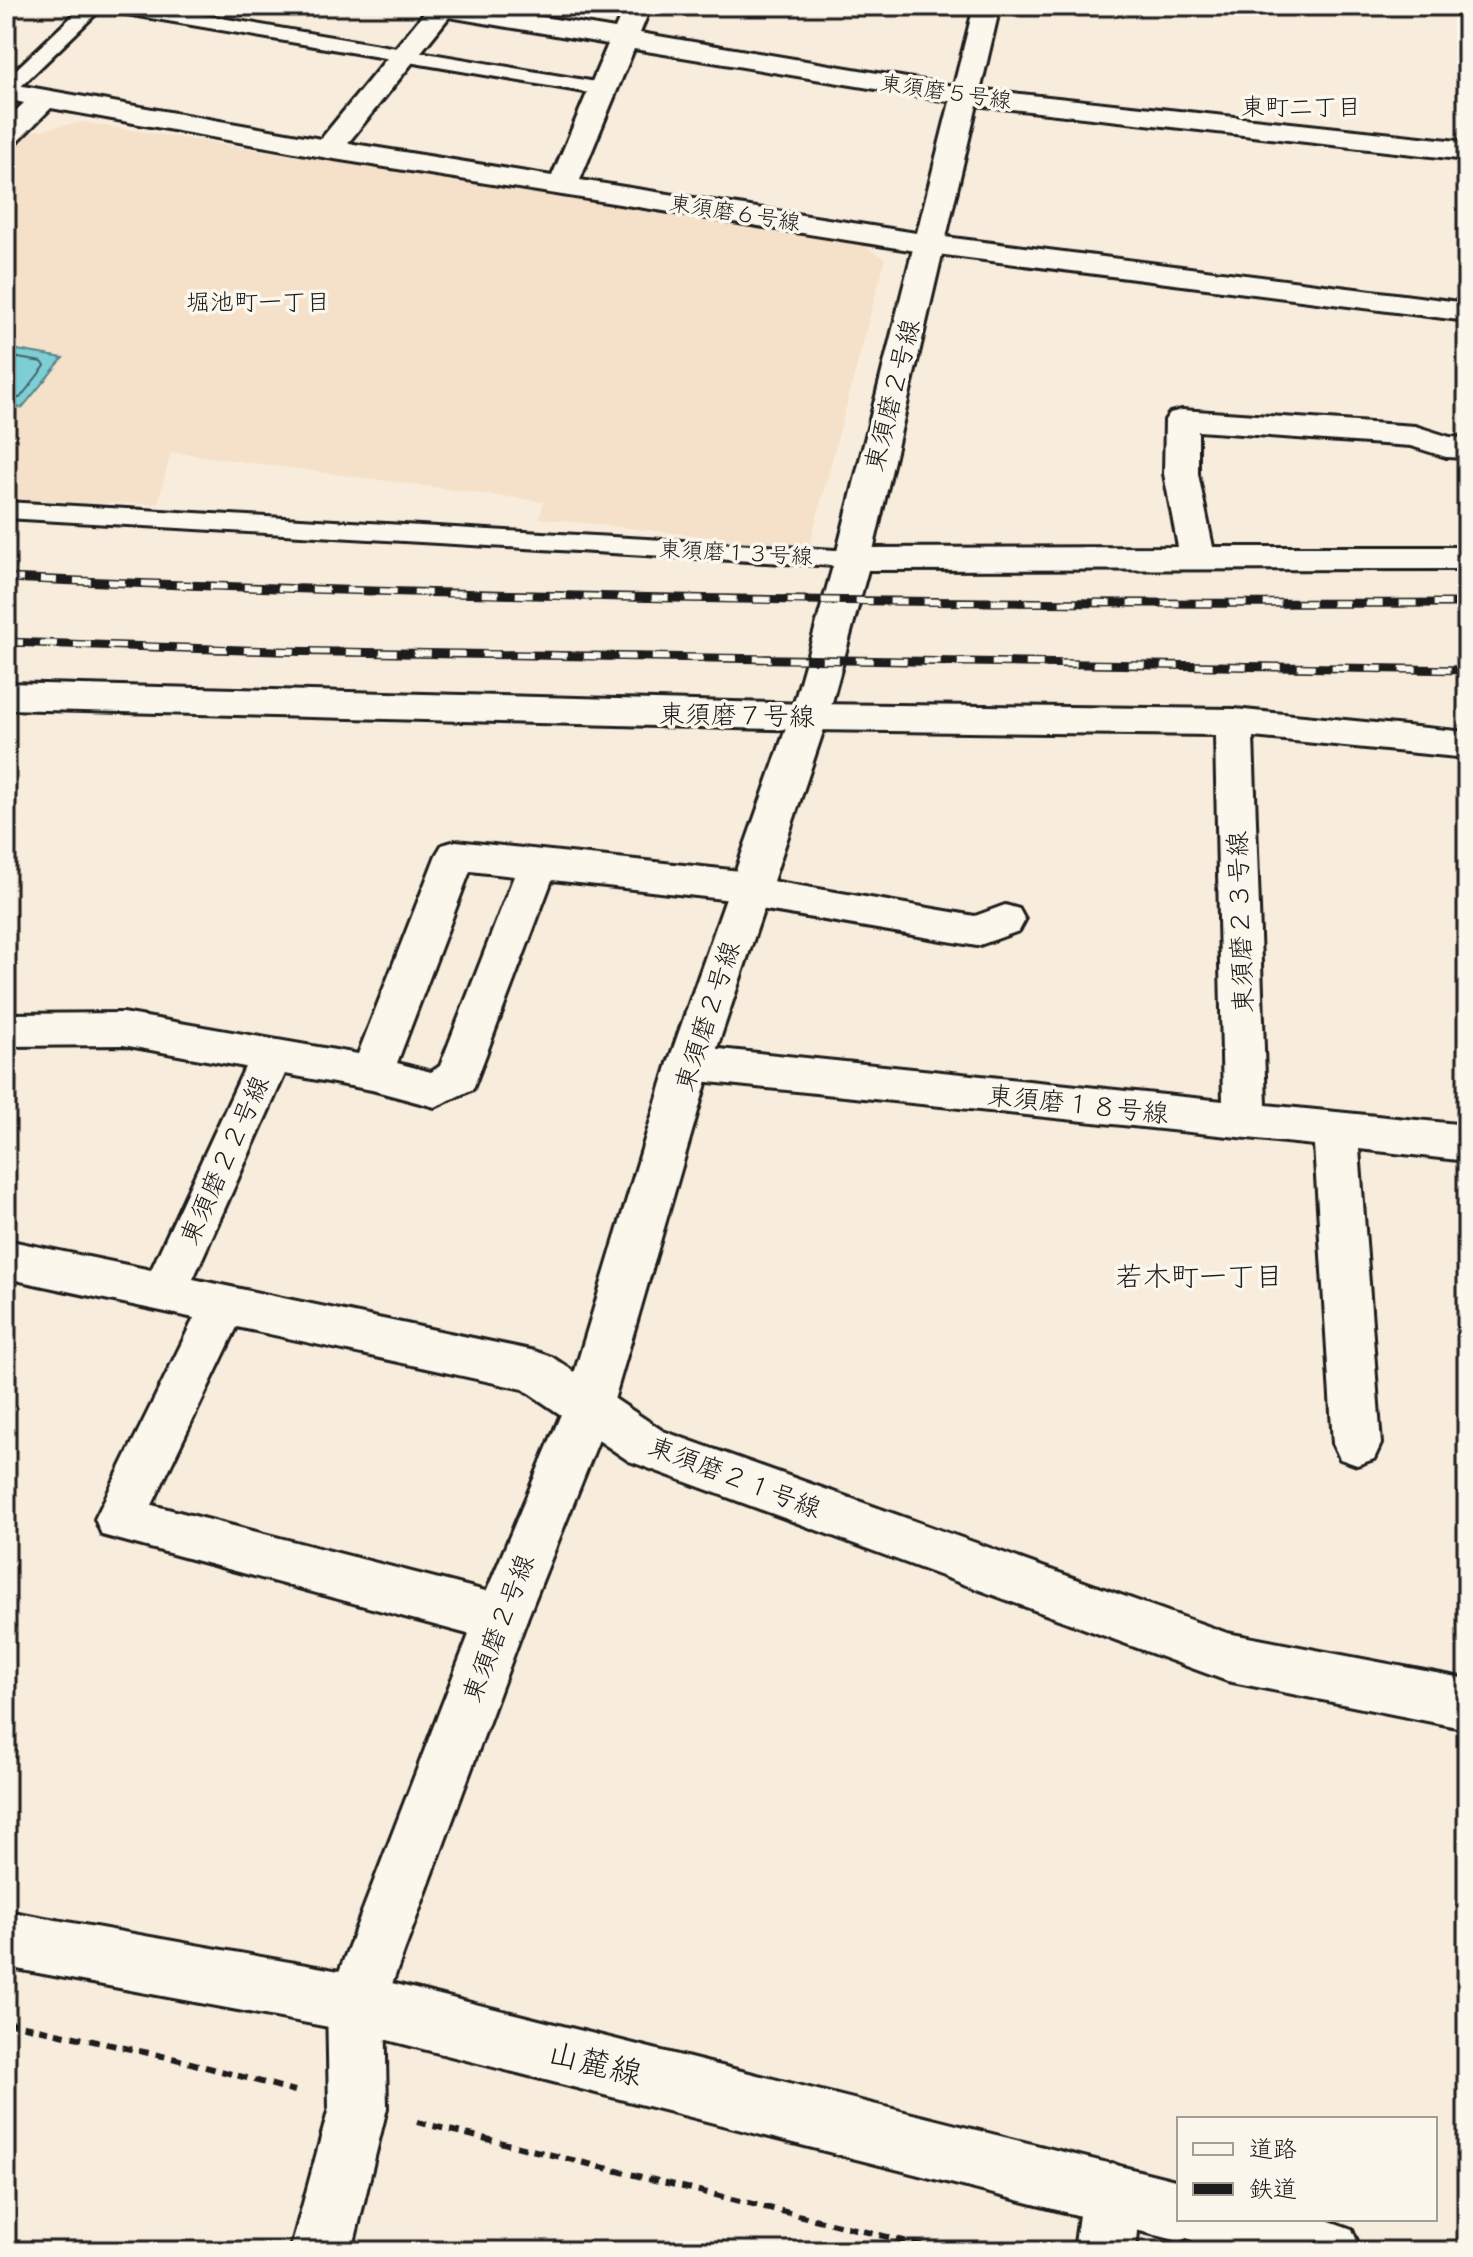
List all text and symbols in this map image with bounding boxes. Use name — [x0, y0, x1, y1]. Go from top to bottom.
street label: 東須磨５号線 — [879, 70, 1013, 114]
district label: 東町二丁目 — [1241, 93, 1361, 121]
street label: 東須磨６号線 — [668, 190, 802, 236]
district label: 堀池町一丁目 — [186, 288, 330, 316]
street label: 東須磨２号線 — [860, 316, 926, 475]
street label: 東須磨１３号線 — [658, 536, 814, 570]
street label: 東須磨７号線 — [659, 700, 815, 732]
street label: 東須磨２３号線 — [1223, 830, 1259, 1013]
street label: 東須磨２号線 — [670, 937, 746, 1095]
street label: 東須磨２２号線 — [174, 1071, 276, 1250]
street label: 東須磨１８号線 — [986, 1081, 1170, 1129]
district label: 若木町一丁目 — [1115, 1261, 1283, 1293]
street label: 東須磨２１号線 — [644, 1431, 825, 1525]
street label: 東須磨２号線 — [457, 1550, 541, 1707]
street label: 山麓線 — [544, 2034, 646, 2093]
legend — [1177, 2117, 1437, 2221]
text: 道路 — [1249, 2135, 1297, 2163]
text: 鉄道 — [1249, 2175, 1297, 2203]

